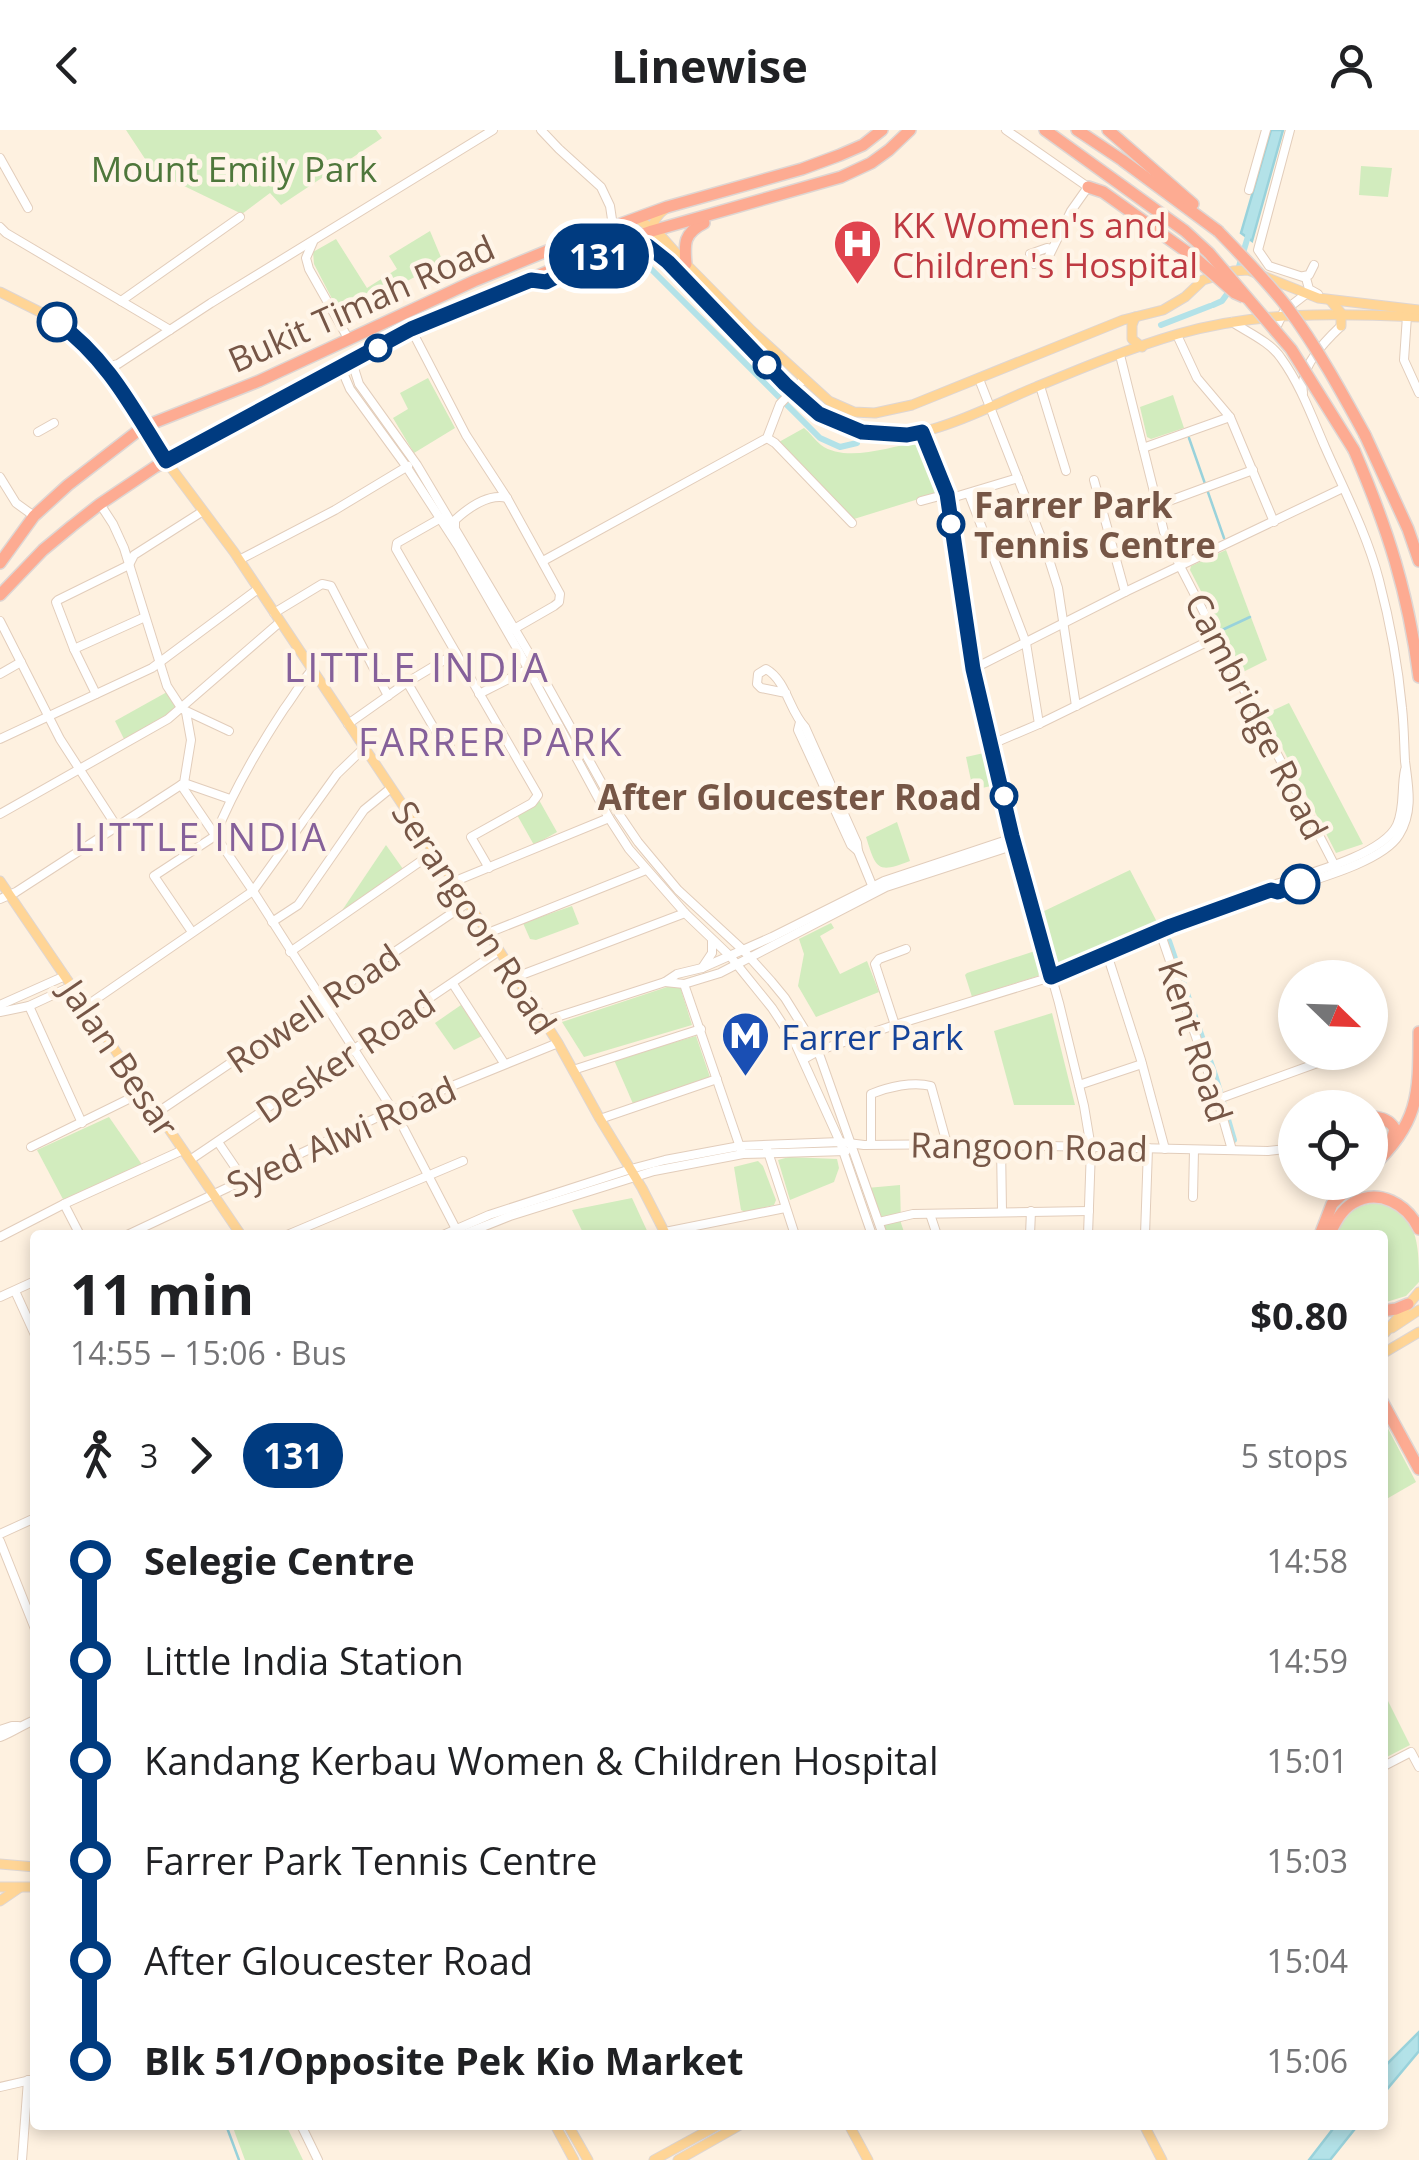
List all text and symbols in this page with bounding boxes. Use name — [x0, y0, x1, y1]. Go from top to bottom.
text: Linewise — [611, 35, 808, 96]
icon: back — [40, 38, 95, 93]
icon: person — [1324, 38, 1379, 93]
park label: Mount Emily Park — [91, 145, 378, 192]
place label: KK Women's and Children's Hospital — [892, 201, 1198, 288]
hospital icon: KK Women's and Children's Hospital — [831, 218, 883, 286]
street label: Bukit Timah Road — [220, 223, 502, 383]
line badge: 131 — [542, 224, 656, 288]
text: 131 — [569, 233, 629, 280]
unlabelled marker — [38, 303, 76, 341]
unlabelled marker — [365, 335, 391, 361]
unlabelled marker — [754, 352, 780, 378]
place label: Farrer Park Tennis Centre — [974, 481, 1216, 568]
marker: Farrer Park Tennis Centre — [938, 511, 964, 537]
street label: Cambridge Road — [1175, 585, 1339, 847]
district label: LITTLE INDIA — [284, 639, 550, 694]
district label: FARRER PARK — [358, 715, 624, 767]
place label: After Gloucester Road — [598, 773, 982, 820]
marker: After Gloucester Road — [991, 783, 1017, 809]
street label: Serangoon Road — [382, 791, 568, 1043]
district label: LITTLE INDIA — [74, 810, 328, 862]
unlabelled marker — [1281, 865, 1319, 903]
street label: Rowell Road — [217, 933, 409, 1083]
street label: Kent Road — [1148, 954, 1244, 1128]
north arrow — [1278, 960, 1388, 1070]
map controls — [1278, 960, 1388, 1200]
street label: Jalan Besar — [48, 968, 190, 1146]
street label: Desker Road — [246, 979, 444, 1133]
metro station icon: Farrer Park — [720, 1010, 772, 1078]
place label: Farrer Park — [781, 1013, 964, 1060]
street label: Syed Alwi Road — [219, 1064, 463, 1208]
button: locate — [1278, 1090, 1388, 1200]
street label: Rangoon Road — [910, 1120, 1148, 1172]
text: 11 min — [70, 1256, 254, 1331]
text: $0.80 — [1250, 1289, 1348, 1341]
text: 14:55 – 15:06 · Bus — [70, 1331, 346, 1374]
icon: walk — [70, 1428, 125, 1483]
icon: forward — [173, 1428, 228, 1483]
text: 131 — [263, 1432, 323, 1479]
text: 3 — [140, 1434, 158, 1477]
text: 5 stops — [1241, 1434, 1348, 1477]
text: Selegie Centre — [144, 1534, 415, 1586]
text: 14:58 — [1266, 1539, 1348, 1582]
text: Little India Station — [144, 1634, 464, 1686]
text: 14:59 — [1266, 1639, 1348, 1682]
text: Kandang Kerbau Women & Children Hospital — [144, 1734, 939, 1786]
text: 15:01 — [1266, 1739, 1348, 1782]
text: Farrer Park Tennis Centre — [144, 1834, 597, 1886]
text: 15:03 — [1266, 1839, 1348, 1882]
text: After Gloucester Road — [144, 1934, 533, 1986]
text: 15:04 — [1266, 1939, 1348, 1982]
text: Blk 51/Opposite Pek Kio Market — [144, 2034, 743, 2086]
text: 15:06 — [1266, 2039, 1348, 2082]

